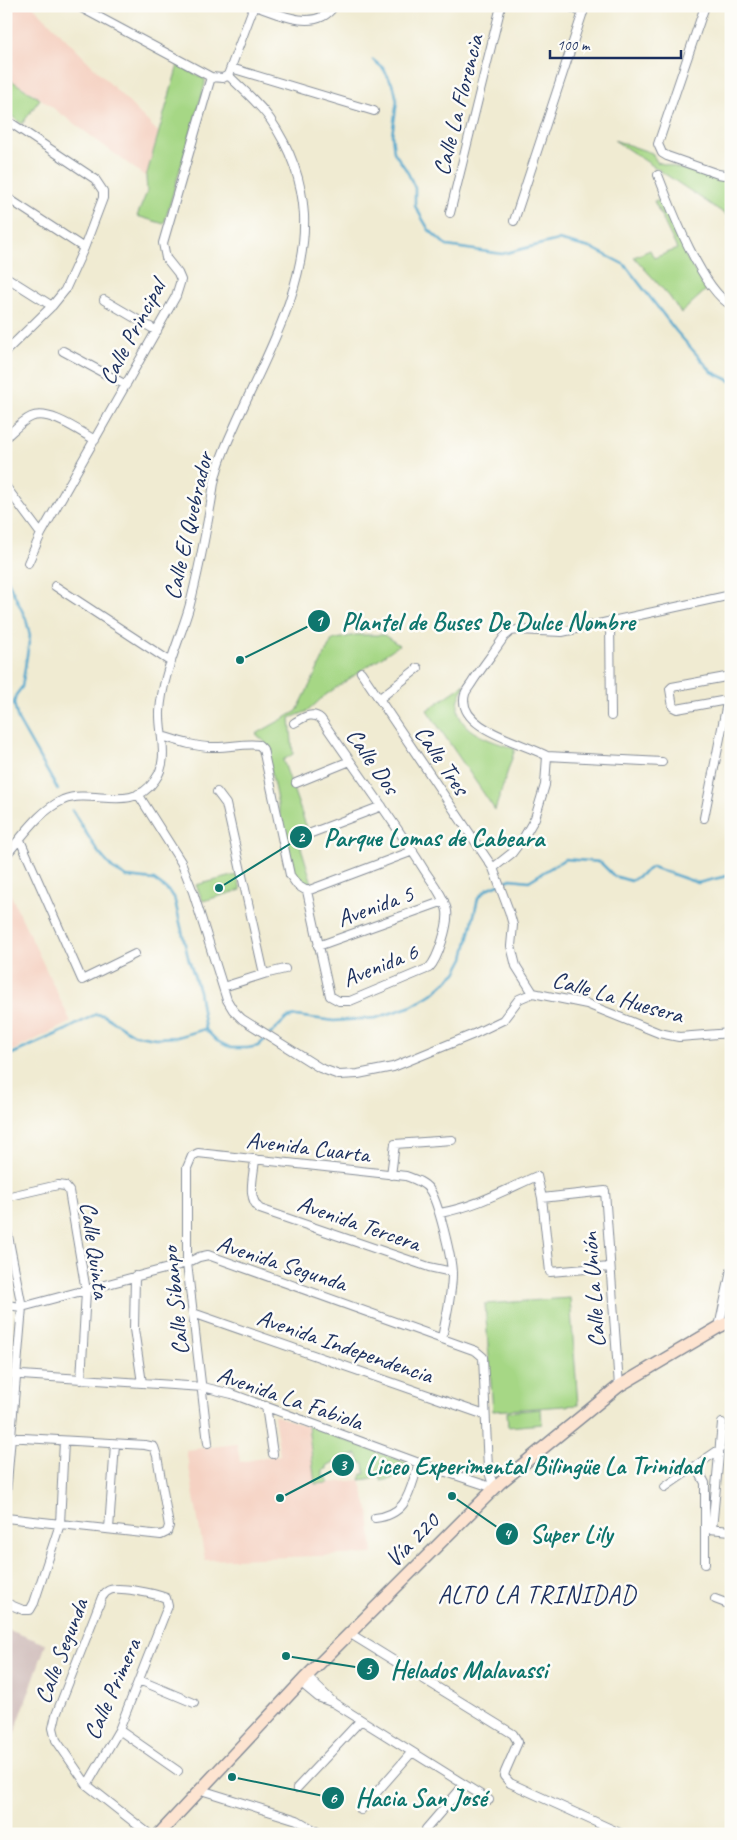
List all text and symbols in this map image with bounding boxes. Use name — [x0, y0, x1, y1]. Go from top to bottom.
scale bar — [550, 28, 681, 60]
street label: Calle La Florencia — [426, 30, 490, 178]
text: 100 m — [557, 36, 591, 55]
street label: Calle Principal — [92, 271, 174, 389]
street label: Calle El Quebrador — [157, 447, 220, 602]
callout: Plantel de Buses De Dulce Nombre — [306, 601, 645, 641]
text: Plantel de Buses De Dulce Nombre — [341, 606, 637, 638]
text: 1 — [316, 612, 325, 631]
street label: Calle Tres — [408, 719, 478, 803]
street label: Calle Dos — [339, 722, 408, 801]
callout: Parque Lomas de Cabeara — [289, 817, 554, 857]
text: Parque Lomas de Cabeara — [324, 822, 546, 854]
text: 2 — [298, 828, 306, 847]
street label: Avenida 5 — [333, 878, 418, 934]
street label: Avenida 6 — [338, 936, 423, 994]
street label: Calle La Huesera — [549, 964, 688, 1030]
street label: Avenida Cuarta — [245, 1125, 374, 1170]
street label: Avenida Tercera — [294, 1188, 426, 1259]
street label: Calle Quinta — [73, 1200, 117, 1301]
street label: Avenida Segunda — [213, 1228, 353, 1299]
street label: Calle La Unión — [574, 1230, 612, 1349]
street label: Calle Sibanpo — [154, 1243, 196, 1357]
street label: Avenida Independencia — [253, 1302, 438, 1391]
street label: Avenida La Fabiola — [213, 1359, 368, 1437]
callout: Liceo Experimental Bilingüe La Trinidad — [331, 1445, 712, 1485]
text: Liceo Experimental Bilingüe La Trinidad — [366, 1450, 706, 1482]
text: 3 — [340, 1456, 348, 1475]
street label: Vía 220 — [378, 1505, 447, 1574]
callout: Super Lily — [494, 1514, 622, 1554]
text: Super Lily — [530, 1518, 615, 1550]
text: 4 — [504, 1525, 513, 1544]
district label: ALTO LA TRINIDAD — [438, 1579, 638, 1611]
street label: Calle Segunda — [27, 1593, 95, 1708]
street label: Calle Primera — [76, 1633, 148, 1744]
callout: Helados Malavassi — [356, 1649, 558, 1689]
text: Helados Malavassi — [391, 1654, 550, 1686]
text: 5 — [365, 1660, 373, 1679]
callout: Hacia San José — [321, 1778, 496, 1818]
text: Hacia San José — [356, 1782, 490, 1814]
text: 6 — [329, 1789, 337, 1808]

